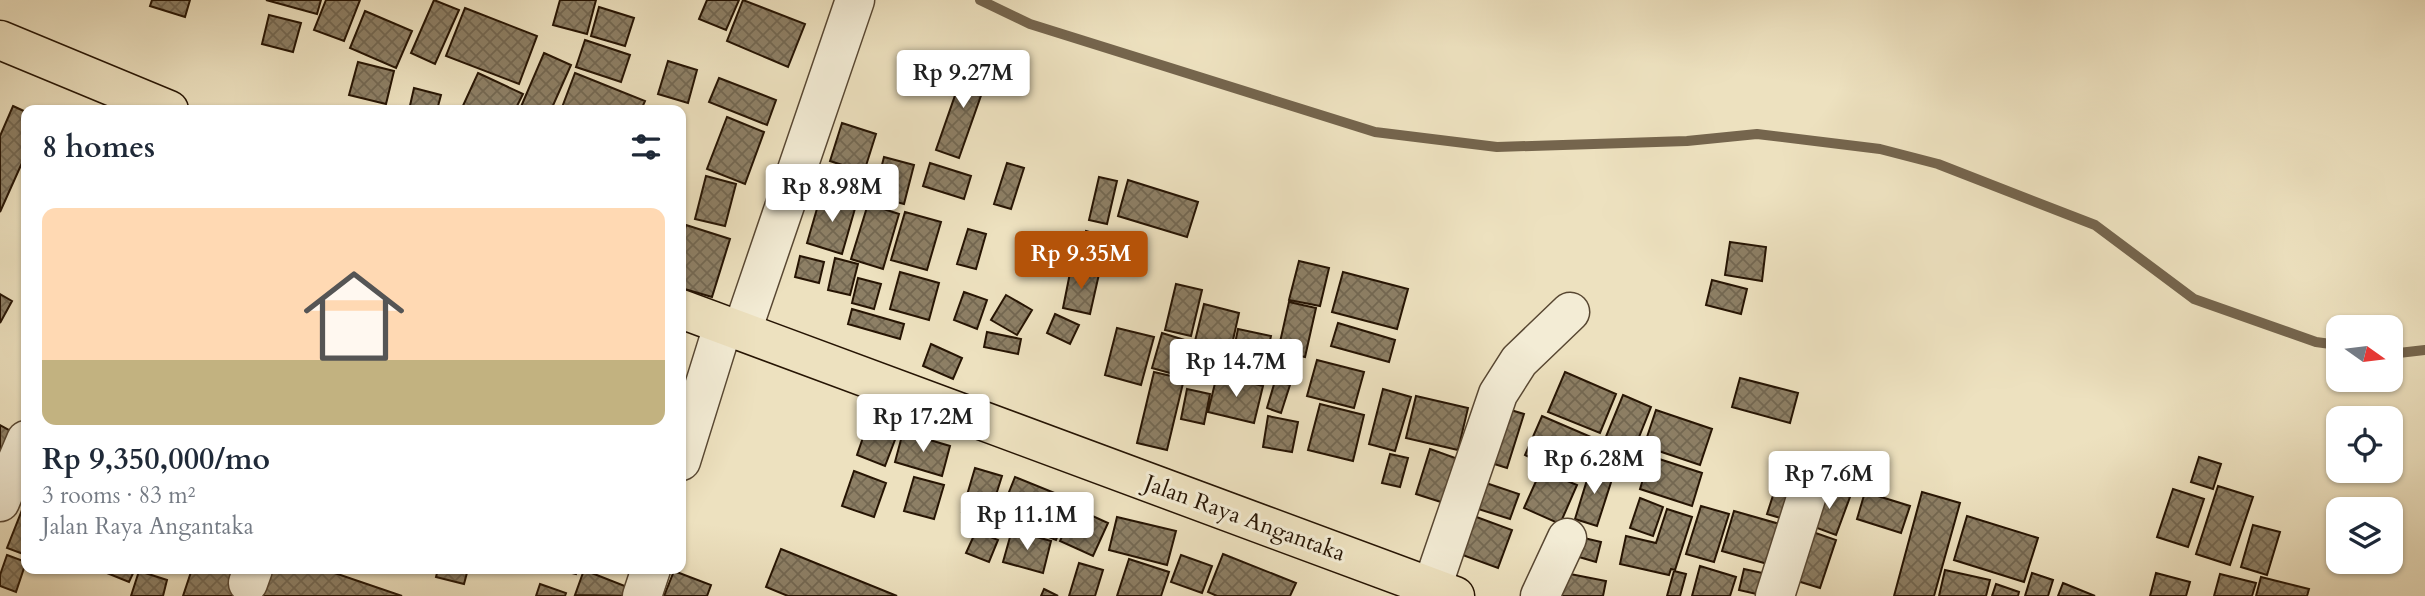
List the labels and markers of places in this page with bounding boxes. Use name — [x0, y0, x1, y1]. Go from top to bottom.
pin: Rp 9.27M — [891, 50, 1035, 110]
pin: Rp 8.98M — [760, 164, 904, 224]
pin: Rp 9.35M — [1009, 232, 1153, 291]
pin: Rp 14.7M — [1164, 340, 1308, 399]
pin: Rp 17.2M — [851, 394, 995, 454]
pin: Rp 6.28M — [1522, 436, 1666, 496]
pin: Rp 7.6M — [1764, 452, 1894, 511]
pin: Rp 11.1M — [955, 492, 1099, 552]

